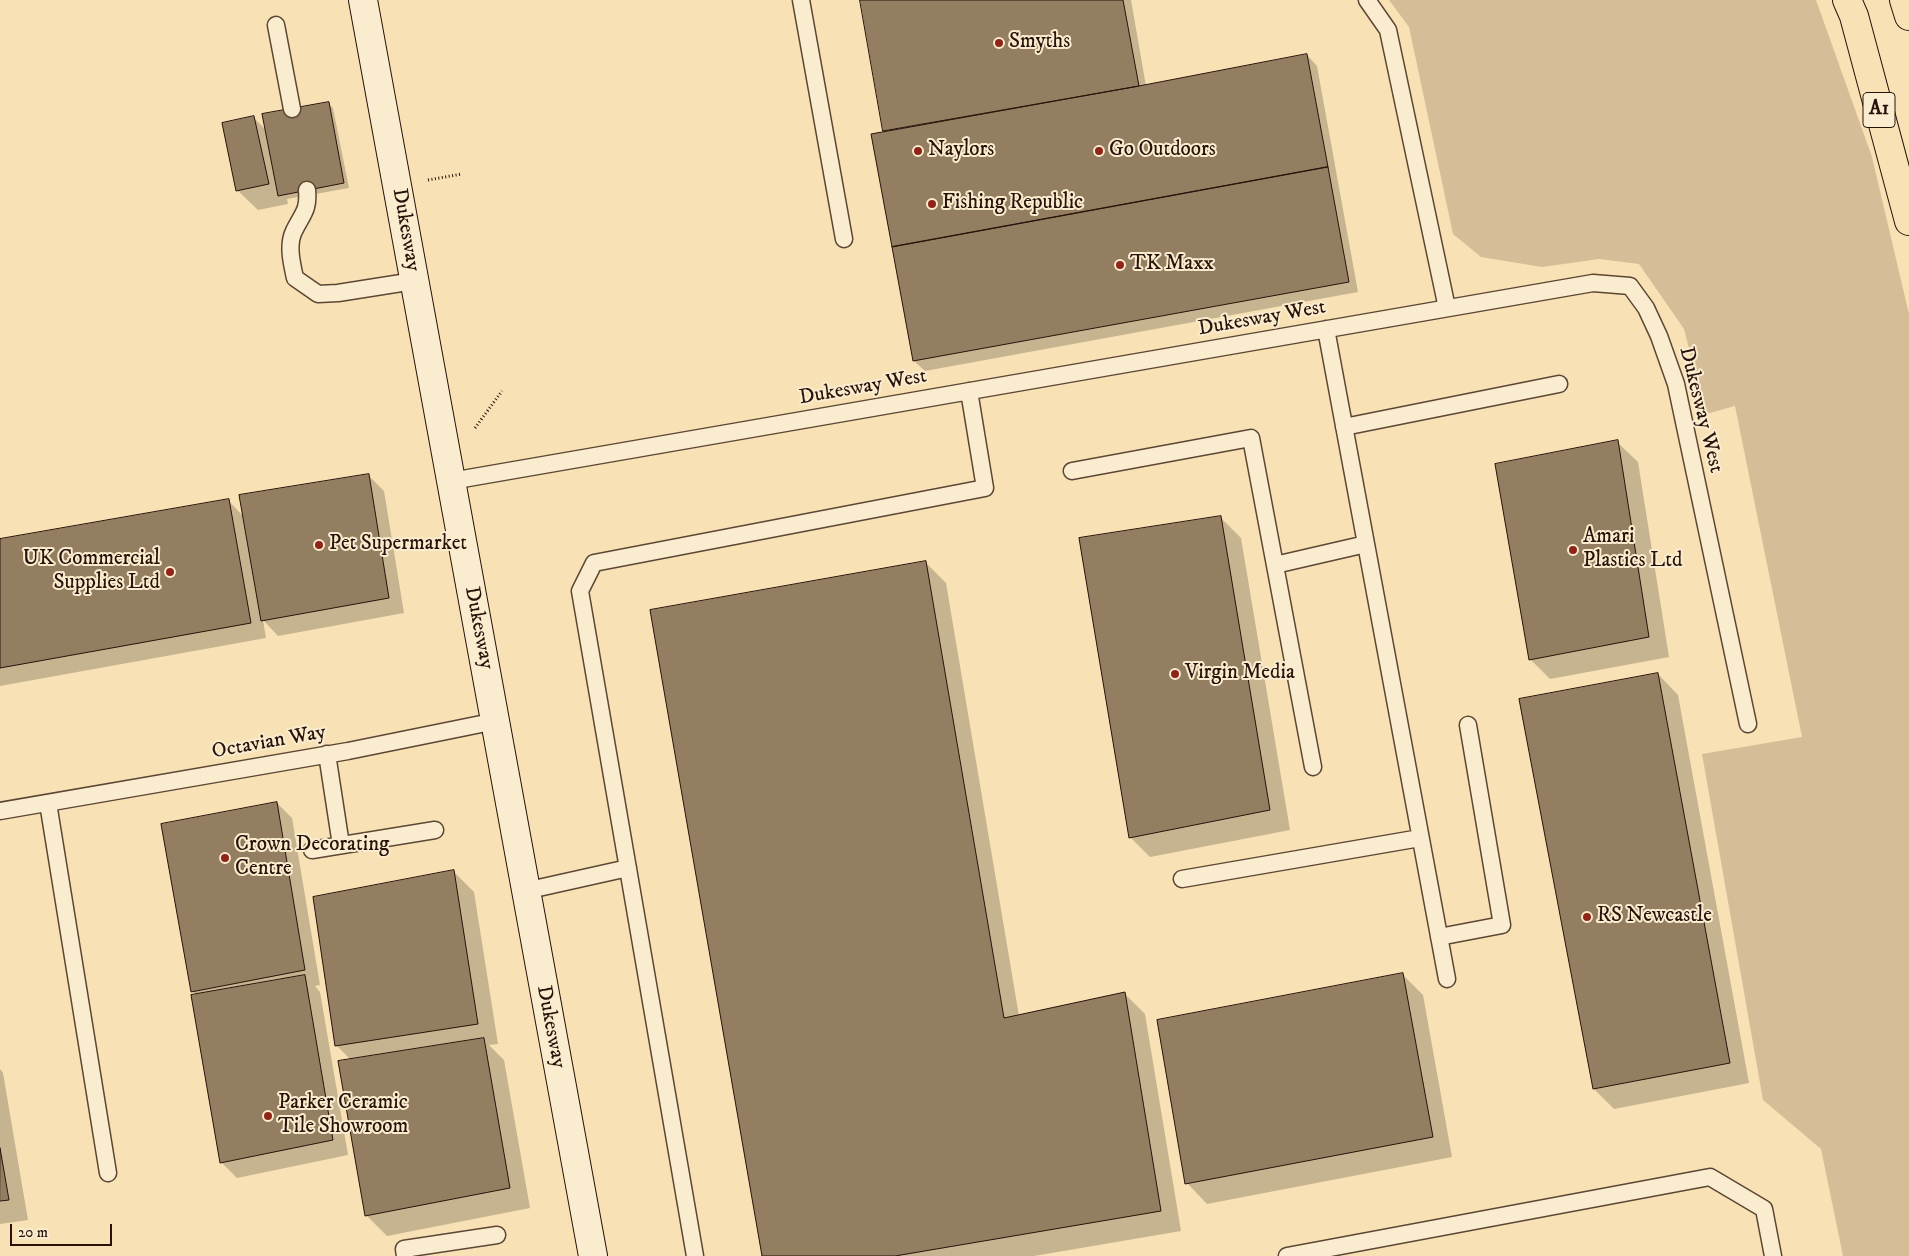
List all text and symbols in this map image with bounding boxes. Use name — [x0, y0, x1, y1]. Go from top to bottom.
place label: Smyths — [1009, 30, 1070, 56]
marker: Smyths — [993, 37, 1005, 49]
road number: A1 — [1863, 92, 1895, 128]
place label: Naylors — [928, 138, 994, 164]
place label: Go Outdoors — [1109, 138, 1216, 164]
marker: Naylors — [912, 145, 924, 157]
marker: Go Outdoors — [1093, 145, 1105, 157]
street label: Dukesway — [385, 187, 425, 273]
place label: Fishing Republic — [942, 191, 1083, 217]
marker: Fishing Republic — [926, 198, 938, 210]
place label: TK Maxx — [1130, 252, 1214, 278]
marker: TK Maxx — [1114, 259, 1126, 271]
street label: Dukesway West — [1196, 295, 1328, 343]
street label: Dukesway West — [1672, 344, 1728, 476]
street label: Dukesway West — [797, 364, 929, 412]
place label: Amari Plastics Ltd — [1583, 525, 1682, 575]
place label: Pet Supermarket — [329, 532, 467, 558]
marker: Pet Supermarket — [313, 539, 325, 551]
marker: Amari Plastics Ltd — [1567, 544, 1579, 556]
place label: UK Commercial Supplies Ltd — [23, 547, 160, 597]
marker: UK Commercial Supplies Ltd — [164, 566, 176, 578]
street label: Dukesway — [458, 584, 498, 672]
place label: Virgin Media — [1185, 661, 1295, 687]
marker: Virgin Media — [1169, 668, 1181, 680]
street label: Octavian Way — [210, 721, 328, 765]
place label: Crown Decorating Centre — [235, 833, 389, 883]
marker: Crown Decorating Centre — [219, 852, 231, 864]
place label: RS Newcastle — [1597, 904, 1712, 930]
marker: RS Newcastle — [1581, 911, 1593, 923]
street label: Dukesway — [530, 983, 570, 1071]
place label: Parker Ceramic Tile Showroom — [278, 1091, 408, 1141]
marker: Parker Ceramic Tile Showroom — [262, 1110, 274, 1122]
scale bar — [12, 1214, 115, 1246]
text: 20 m — [18, 1223, 48, 1242]

